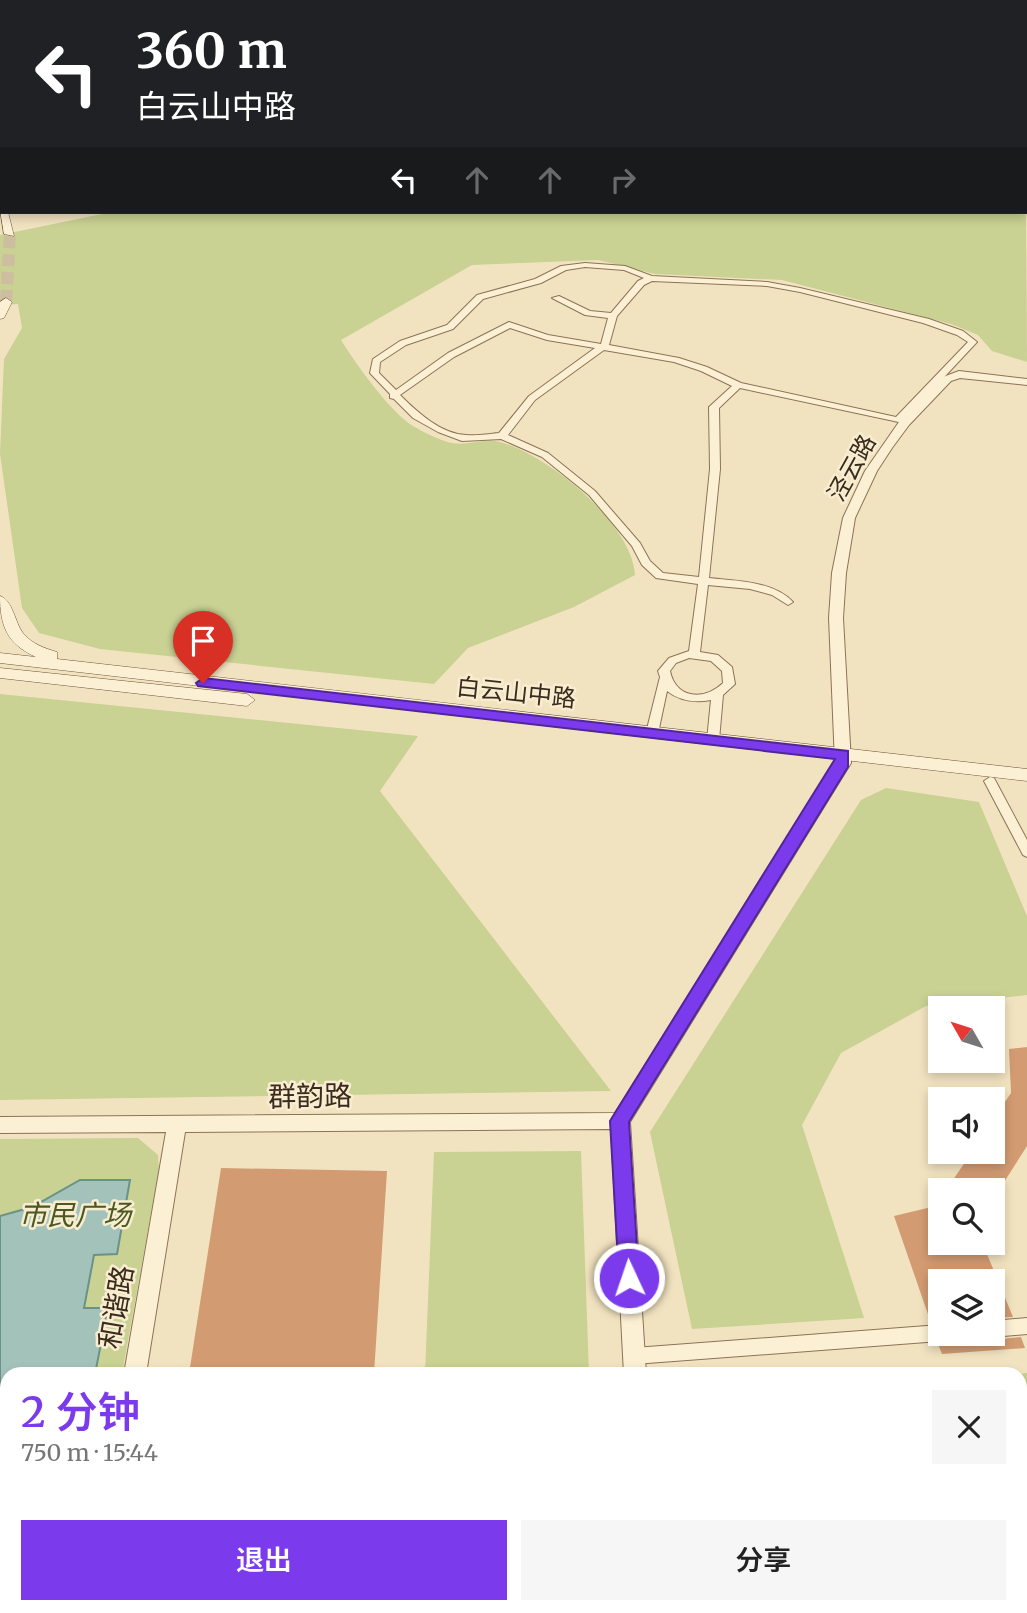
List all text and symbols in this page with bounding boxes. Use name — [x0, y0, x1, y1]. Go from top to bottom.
text: 360 m — [136, 20, 287, 81]
icon: left — [21, 28, 112, 119]
text: 白云山中路 — [136, 87, 296, 127]
icon: left — [385, 161, 423, 199]
icon: ahead — [458, 161, 496, 199]
icon: ahead — [531, 161, 569, 199]
icon: right — [604, 161, 642, 199]
street label: 泾云路 — [821, 429, 883, 507]
pin — [173, 611, 233, 683]
icon: arrive — [184, 622, 222, 660]
street label: 白云山中路 — [455, 671, 577, 714]
north arrow — [928, 996, 1004, 1073]
map controls — [928, 996, 1005, 1346]
street label: 群韵路 — [268, 1077, 352, 1115]
button: sound — [928, 1087, 1005, 1164]
button: search — [928, 1178, 1005, 1255]
park label: 市民广场 — [19, 1197, 133, 1233]
position arrow — [592, 1241, 666, 1315]
street label: 和谐路 — [91, 1263, 141, 1351]
button: layers — [928, 1269, 1005, 1346]
text: 2 分钟 — [21, 1386, 140, 1438]
button: close — [932, 1390, 1006, 1464]
text: 750 m · 15:44 — [21, 1438, 158, 1467]
button: 退出 — [21, 1520, 507, 1600]
button: 分享 — [521, 1520, 1006, 1600]

